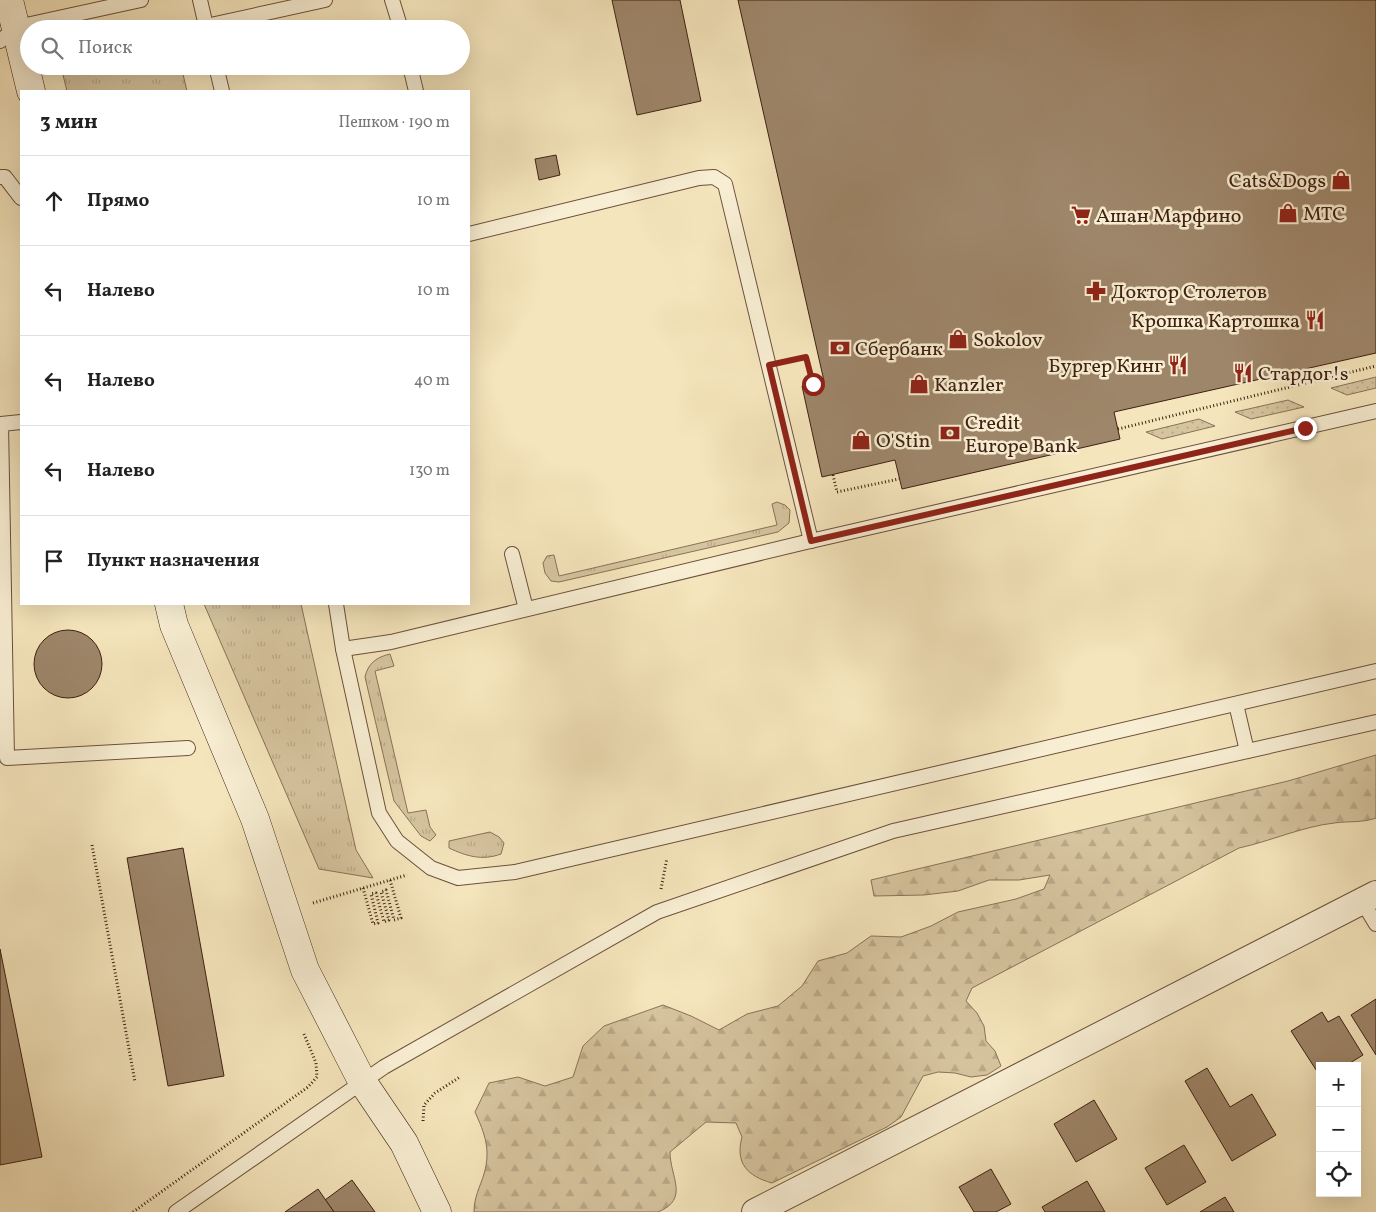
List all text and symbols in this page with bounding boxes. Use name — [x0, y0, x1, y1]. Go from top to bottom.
search box — [20, 20, 470, 75]
icon: search — [38, 34, 66, 62]
text: Поиск — [78, 35, 132, 61]
text: 3 мин — [40, 108, 98, 137]
text: Пешком · 190 m — [338, 112, 450, 134]
place label: Cats&Dogs — [1229, 168, 1326, 196]
shop icon: Cats&Dogs — [1330, 169, 1352, 191]
icon: ahead — [40, 187, 68, 215]
text: Прямо — [87, 188, 149, 214]
text: 10 m — [417, 190, 450, 212]
place label: МТС — [1303, 201, 1345, 229]
shop icon: МТС — [1277, 202, 1299, 224]
place label: Ашан Марфино — [1096, 203, 1241, 231]
supermarket icon: Ашан Марфино — [1070, 204, 1092, 226]
icon: left — [40, 277, 68, 305]
text: Налево — [87, 278, 155, 304]
place label: Доктор Столетов — [1111, 279, 1267, 307]
text: 10 m — [417, 280, 450, 302]
pharmacy icon: Доктор Столетов — [1085, 280, 1107, 302]
place label: Крошка Картошка — [1131, 308, 1300, 336]
restaurant icon: Крошка Картошка — [1304, 309, 1326, 331]
place label: Sokolov — [973, 327, 1043, 355]
shop icon: Sokolov — [947, 328, 969, 350]
place label: Сбербанк — [855, 336, 943, 364]
bank icon: Сбербанк — [829, 337, 851, 359]
place label: Бургер Кинг — [1048, 353, 1163, 381]
restaurant icon: Бургер Кинг — [1167, 354, 1189, 376]
place label: Стардог!s — [1258, 361, 1349, 389]
restaurant icon: Стардог!s — [1232, 362, 1254, 384]
icon: left — [40, 367, 68, 395]
text: Налево — [87, 368, 155, 394]
text: 40 m — [414, 370, 450, 392]
place label: Kanzler — [934, 372, 1003, 400]
route start — [802, 373, 825, 396]
shop icon: Kanzler — [908, 373, 930, 395]
place label: Credit Europe Bank — [965, 410, 1078, 461]
route end — [1294, 417, 1317, 440]
bank icon: Credit Europe Bank — [939, 422, 961, 444]
place label: O'Stin — [876, 428, 930, 456]
shop icon: O'Stin — [850, 429, 872, 451]
icon: left — [40, 457, 68, 485]
text: Налево — [87, 458, 155, 484]
text: 130 m — [409, 460, 450, 482]
icon: arrive — [40, 547, 68, 575]
text: Пункт назначения — [87, 548, 260, 574]
map controls — [1316, 1062, 1361, 1197]
button: + — [1316, 1062, 1361, 1107]
button: − — [1316, 1107, 1361, 1152]
button: locate — [1316, 1152, 1361, 1197]

